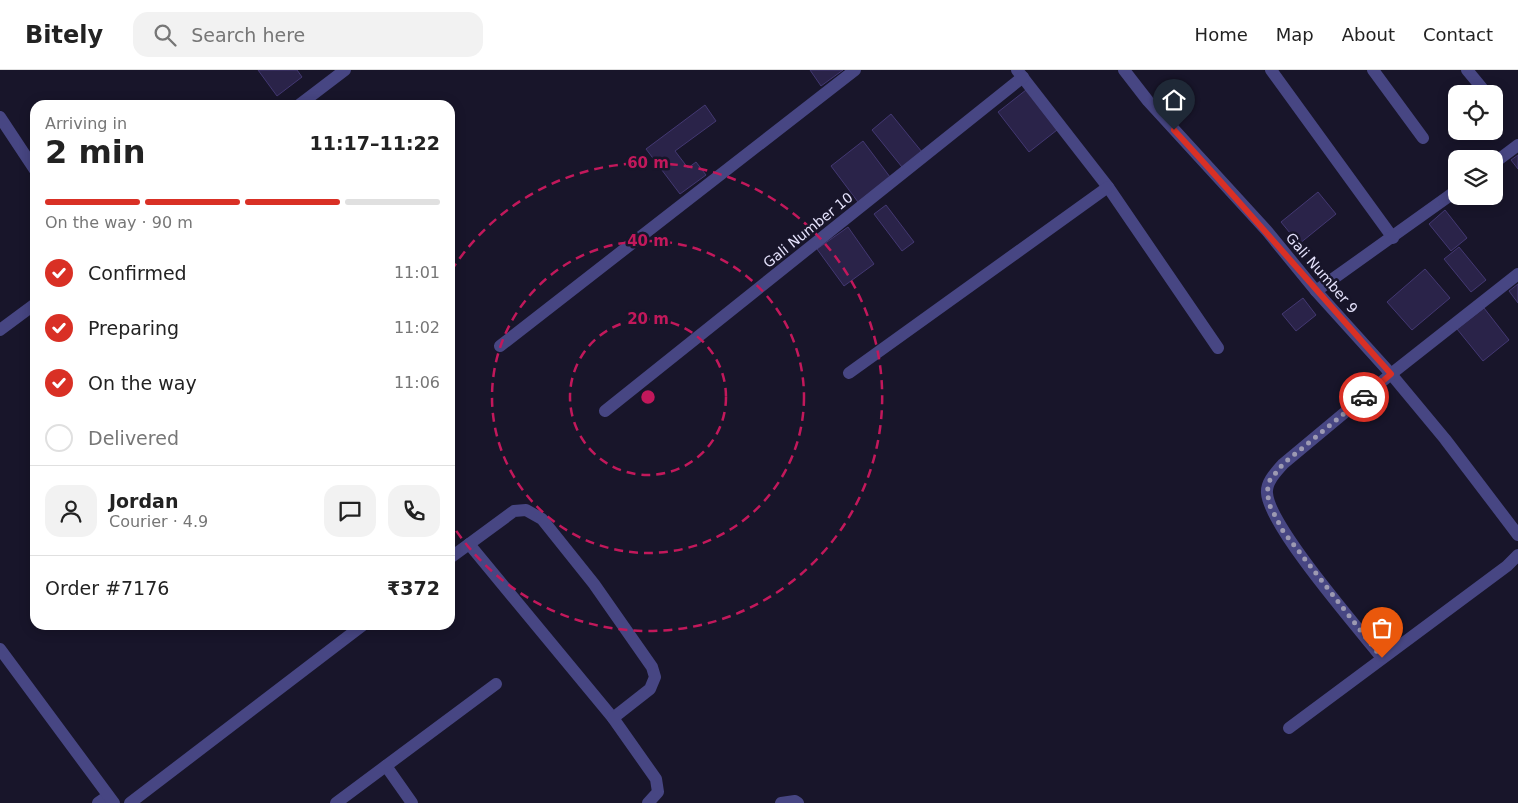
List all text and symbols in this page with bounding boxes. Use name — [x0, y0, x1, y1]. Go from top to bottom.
search box — [133, 12, 483, 57]
text: Bitely — [25, 21, 103, 49]
icon: search — [151, 21, 179, 49]
text: Search here — [191, 24, 305, 46]
text: Home — [1195, 24, 1248, 45]
text: Map — [1276, 24, 1314, 45]
text: About — [1342, 24, 1395, 45]
text: Contact — [1423, 24, 1493, 45]
pin — [1153, 79, 1195, 130]
map controls — [1448, 85, 1503, 205]
button: locate — [1448, 85, 1503, 140]
icon: home — [1160, 86, 1188, 114]
text: Arriving in — [45, 114, 127, 133]
text: 11:17–11:22 — [310, 132, 440, 154]
text: 2 min — [45, 133, 146, 171]
button: layers — [1448, 150, 1503, 205]
text: 60 m — [627, 154, 669, 172]
street label: Gali Number 10 — [760, 189, 856, 271]
text: On the way · 90 m — [45, 213, 193, 232]
street label: Gali Number 9 — [1283, 230, 1361, 316]
text: 40 m — [627, 232, 669, 250]
icon: check — [45, 259, 73, 287]
text: Confirmed — [88, 262, 187, 284]
text: 11:01 — [394, 263, 440, 282]
text: 20 m — [627, 310, 669, 328]
icon: check — [45, 314, 73, 342]
text: Preparing — [88, 317, 179, 339]
text: 11:02 — [394, 318, 440, 337]
icon: check — [45, 369, 73, 397]
text: On the way — [88, 372, 197, 394]
courier — [1339, 372, 1389, 422]
text: 11:06 — [394, 373, 440, 392]
icon: car — [1350, 383, 1378, 411]
centre of rings — [639, 388, 657, 406]
text: Delivered — [88, 427, 179, 449]
button: person — [45, 485, 97, 537]
button: chat — [324, 485, 376, 537]
button: phone — [388, 485, 440, 537]
text: Jordan — [109, 490, 178, 512]
text: Courier · 4.9 — [109, 512, 208, 531]
text: Order #7176 — [45, 577, 169, 599]
text: ₹372 — [387, 577, 440, 599]
pin — [1361, 607, 1403, 658]
icon: bag — [1368, 614, 1396, 642]

